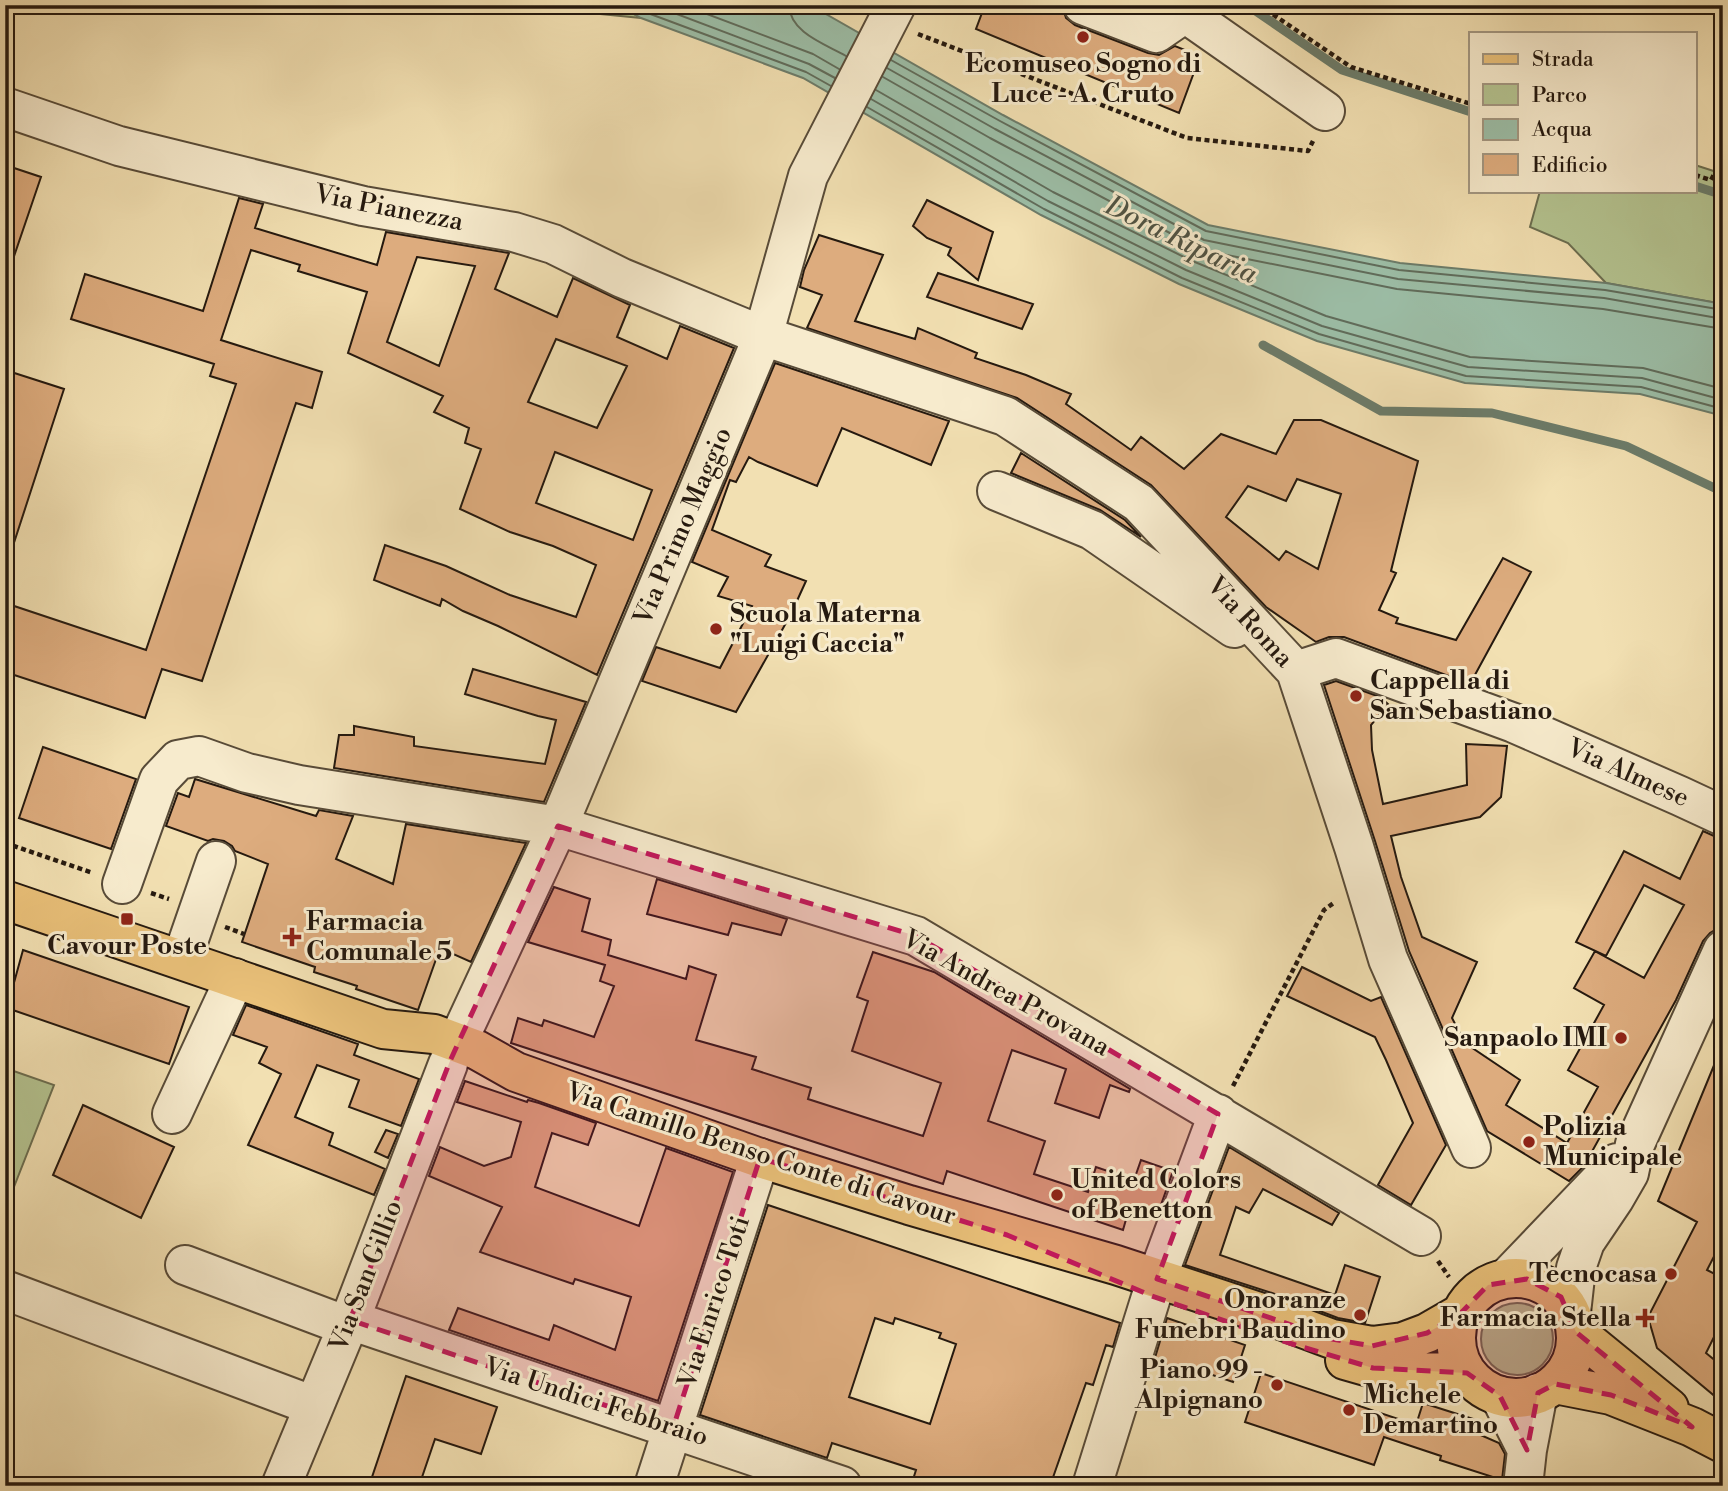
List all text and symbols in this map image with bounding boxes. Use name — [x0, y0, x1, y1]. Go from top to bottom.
marker: Ecomuseo Sogno di Luce - A. Cruto — [1075, 29, 1091, 45]
legend — [1469, 32, 1696, 192]
text: Strada — [1532, 47, 1594, 73]
place label: Ecomuseo Sogno di Luce - A. Cruto — [965, 48, 1201, 110]
text: Parco — [1532, 83, 1587, 109]
text: Acqua — [1531, 117, 1592, 143]
text: Edificio — [1532, 153, 1608, 179]
street label: Via Pianezza — [311, 178, 467, 238]
water label: Dora Riparia — [1098, 188, 1263, 292]
street label: Via Primo Maggio — [627, 422, 739, 630]
street label: Via Roma — [1199, 569, 1301, 675]
place label: Scuola Materna "Luigi Caccia" — [730, 598, 922, 660]
marker: Scuola Materna "Luigi Caccia" — [708, 621, 724, 637]
place label: Cappella di San Sebastiano — [1370, 665, 1553, 727]
marker: Cappella di San Sebastiano — [1348, 688, 1364, 704]
street label: Via Almese — [1561, 732, 1694, 814]
place label: Farmacia Comunale 5 — [306, 906, 452, 968]
marker: Cavour Poste — [119, 911, 135, 927]
street label: Via Andrea Provana — [896, 922, 1116, 1064]
marker: Farmacia Comunale 5 — [284, 929, 300, 945]
place label: Cavour Poste — [47, 930, 207, 962]
place label: Sanpaolo IMI — [1444, 1022, 1607, 1054]
marker: Sanpaolo IMI — [1613, 1030, 1629, 1046]
street label: Via Camillo Benso Conte di Cavour — [561, 1075, 960, 1232]
place label: Polizia Municipale — [1543, 1111, 1682, 1173]
marker: Polizia Municipale — [1521, 1134, 1537, 1150]
place label: United Colors of Benetton — [1071, 1164, 1241, 1226]
marker: United Colors of Benetton — [1049, 1187, 1065, 1203]
street label: Via San Gillio — [322, 1196, 410, 1357]
street label: Via Enrico Toti — [671, 1212, 757, 1393]
place label: Tecnocasa — [1529, 1258, 1658, 1290]
marker: Tecnocasa — [1663, 1266, 1679, 1282]
place label: Onoranze Funebri Baudino — [1135, 1284, 1346, 1346]
place label: Farmacia Stella — [1440, 1302, 1632, 1334]
marker: Onoranze Funebri Baudino — [1352, 1307, 1368, 1323]
marker: Farmacia Stella — [1637, 1310, 1653, 1326]
street label: Via Undici Febbraio — [479, 1350, 712, 1453]
place label: Piano 99 - Alpignano — [1134, 1354, 1263, 1416]
marker: Piano 99 - Alpignano — [1269, 1377, 1285, 1393]
place label: Michele Demartino — [1363, 1379, 1498, 1441]
marker: Michele Demartino — [1341, 1402, 1357, 1418]

